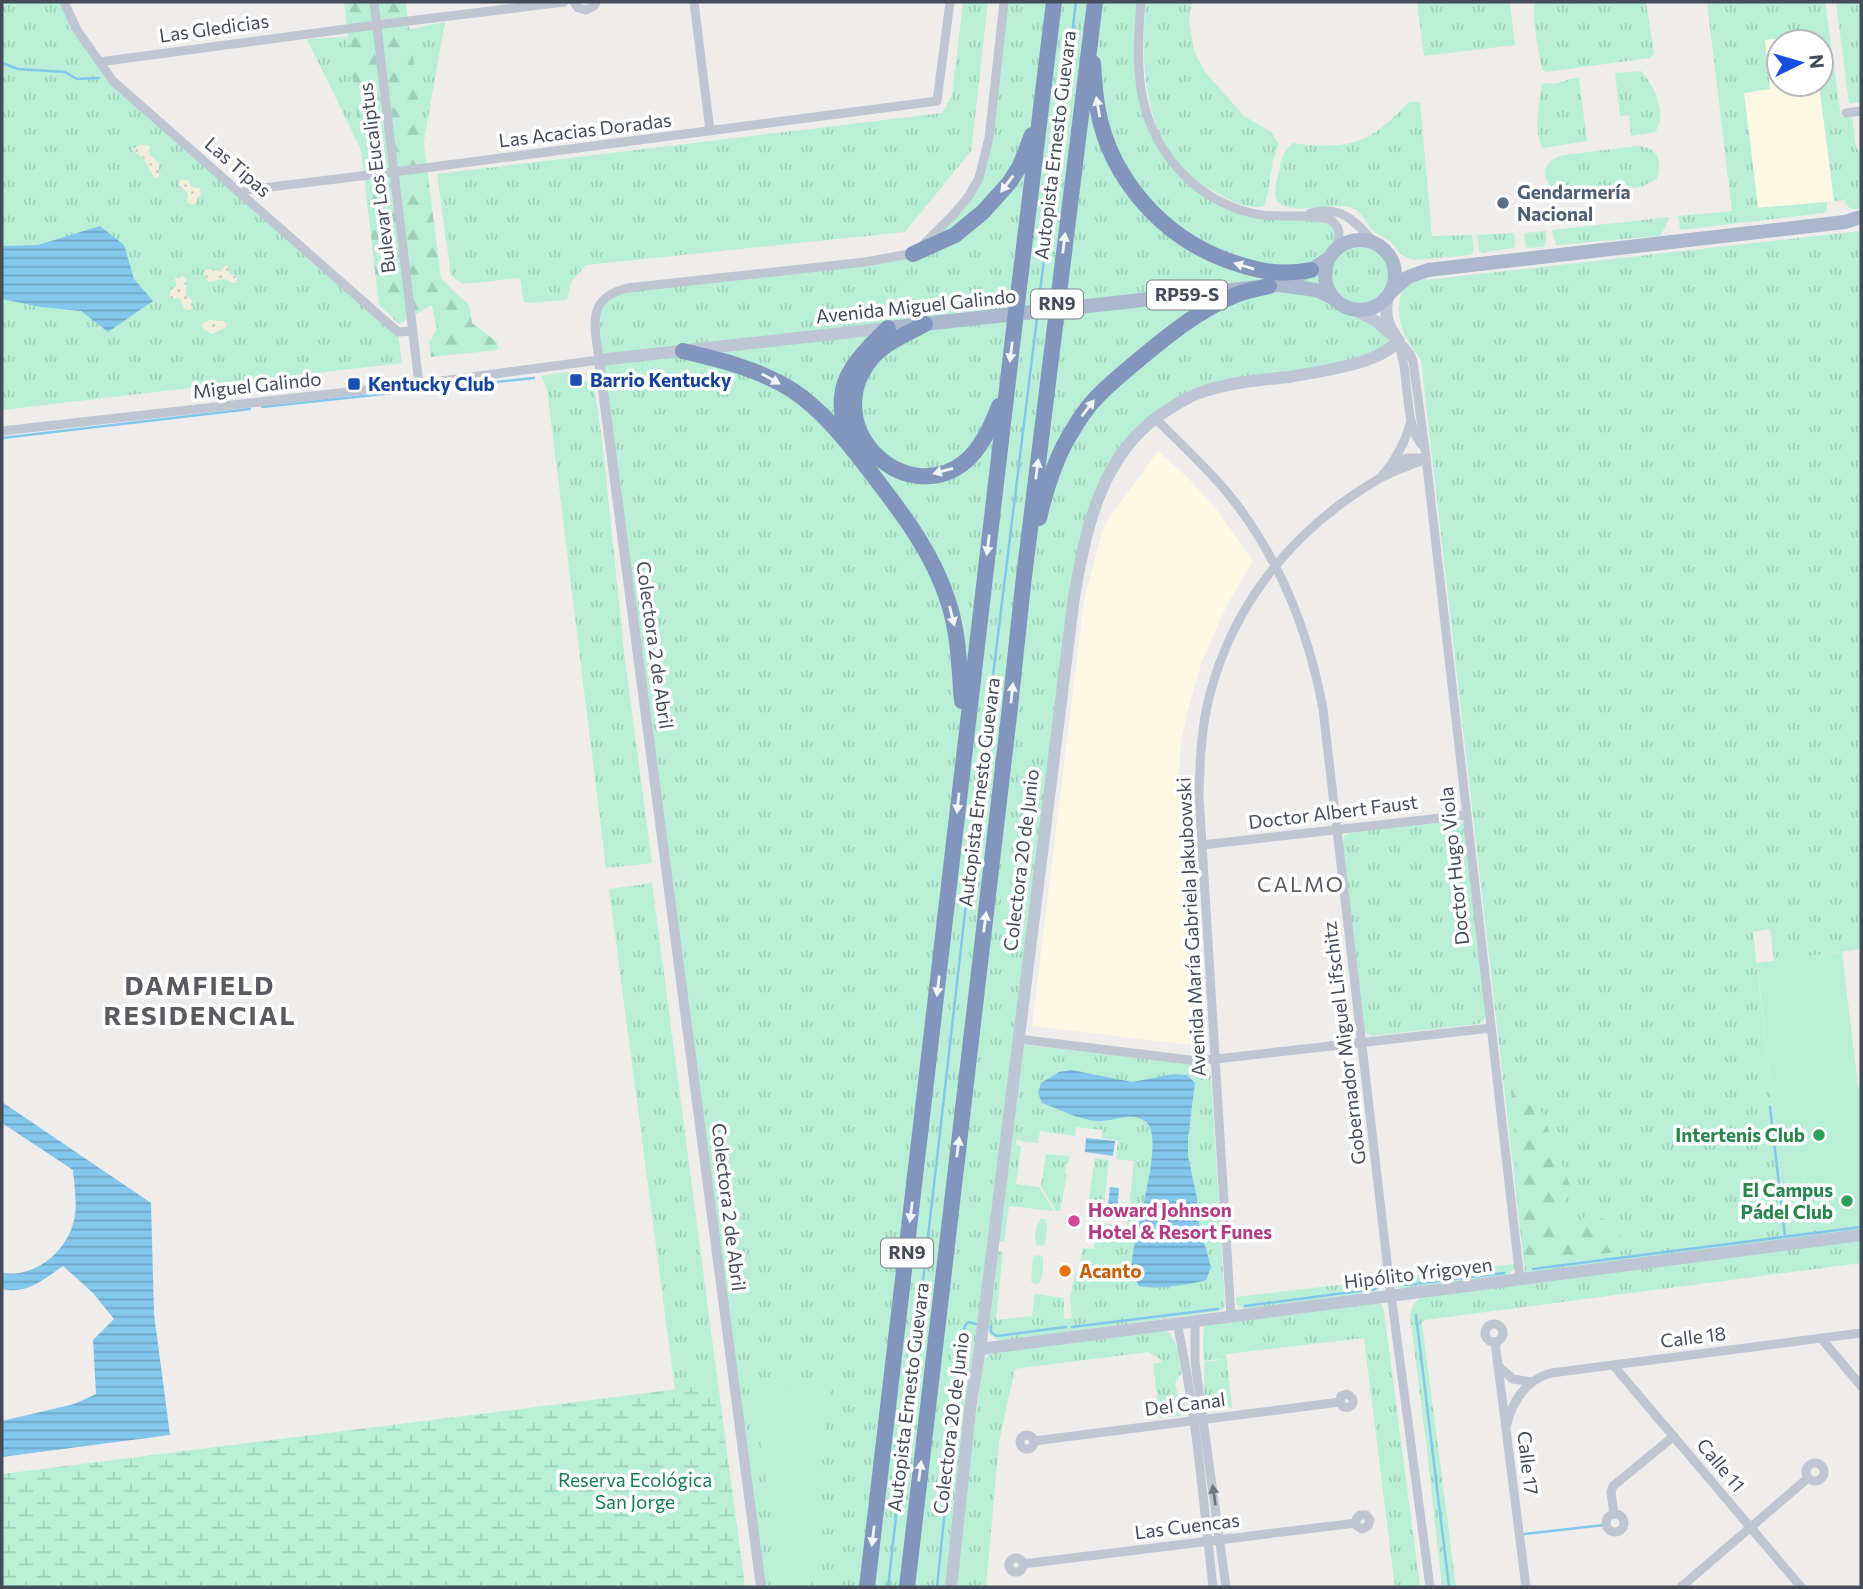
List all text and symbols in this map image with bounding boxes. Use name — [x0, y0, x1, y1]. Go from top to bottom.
street label: Las Gledicias — [158, 8, 270, 47]
north arrow — [1765, 28, 1835, 98]
street label: Autopista Ernesto Guevara — [1029, 29, 1080, 261]
text: N — [1805, 53, 1830, 70]
street label: Bulevar Los Eucaliptus — [353, 82, 400, 275]
one-way arrow — [1092, 96, 1103, 118]
street label: Las Acacias Doradas — [497, 107, 673, 152]
street label: Las Tipas — [201, 132, 276, 202]
one-way arrow — [1001, 175, 1015, 193]
place label: Gendarmería Nacional — [1517, 180, 1631, 225]
marker: Gendarmería Nacional — [1495, 195, 1511, 211]
one-way arrow — [1059, 232, 1070, 254]
one-way arrow — [1233, 260, 1254, 270]
road number: RP59-S — [1147, 281, 1227, 310]
street label: Avenida Miguel Galindo — [815, 284, 1017, 327]
road number: RN9 — [1031, 290, 1083, 318]
one-way arrow — [1006, 341, 1017, 363]
street label: Miguel Galindo — [191, 366, 322, 403]
place label: Barrio Kentucky — [590, 368, 732, 391]
place label: Kentucky Club — [368, 372, 495, 395]
marker: Barrio Kentucky — [568, 372, 584, 388]
one-way arrow — [761, 373, 781, 385]
marker: Kentucky Club — [346, 376, 362, 392]
one-way arrow — [1081, 399, 1096, 417]
one-way arrow — [1032, 457, 1043, 479]
one-way arrow — [932, 467, 953, 477]
one-way arrow — [982, 535, 993, 557]
street label: Colectora 2 de Abril — [632, 560, 679, 730]
one-way arrow — [947, 605, 958, 627]
street label: Autopista Ernesto Guevara — [953, 676, 1004, 908]
one-way arrow — [1007, 682, 1018, 704]
street label: Colectora 20 de Junio — [998, 768, 1043, 952]
street label: Avenida María Gabriela Jakubowski — [1171, 777, 1210, 1077]
street label: Doctor Hugo Viola — [1434, 786, 1473, 946]
street label: Doctor Albert Faust — [1247, 790, 1419, 833]
one-way arrow — [952, 792, 963, 814]
district label: CALMO — [1257, 871, 1345, 896]
one-way arrow — [979, 910, 990, 932]
street label: Gobernador Miguel Lifschitz — [1317, 920, 1370, 1166]
district label: DAMFIELD RESIDENCIAL — [103, 969, 297, 1030]
one-way arrow — [932, 975, 943, 997]
street label: Colectora 2 de Abril — [708, 1122, 751, 1292]
place label: Intertenis Club — [1675, 1123, 1805, 1146]
marker: Intertenis Club — [1811, 1127, 1827, 1143]
one-way arrow — [953, 1136, 964, 1158]
place label: El Campus Pádel Club — [1741, 1178, 1833, 1223]
marker: El Campus Pádel Club — [1839, 1193, 1855, 1209]
place label: Howard Johnson Hotel & Resort Funes — [1088, 1198, 1272, 1243]
one-way arrow — [906, 1201, 917, 1223]
marker: Howard Johnson Hotel & Resort Funes — [1066, 1213, 1082, 1229]
road number: RN9 — [881, 1238, 933, 1268]
street label: Hipólito Yrigoyen — [1342, 1252, 1493, 1293]
place label: Acanto — [1079, 1259, 1142, 1282]
marker: Acanto — [1057, 1263, 1073, 1279]
street label: Autopista Ernesto Guevara — [882, 1281, 933, 1513]
street label: Calle 18 — [1659, 1321, 1727, 1352]
street label: Colectora 20 de Junio — [928, 1331, 973, 1515]
street label: Del Canal — [1143, 1387, 1227, 1420]
street label: Calle 17 — [1513, 1430, 1544, 1496]
street label: Calle 11 — [1692, 1433, 1750, 1496]
one-way arrow — [915, 1460, 926, 1482]
park label: Reserva Ecológica San Jorge — [558, 1468, 712, 1513]
one-way arrow — [1208, 1484, 1219, 1506]
street label: Las Cuencas — [1133, 1508, 1241, 1543]
one-way arrow — [868, 1525, 879, 1547]

